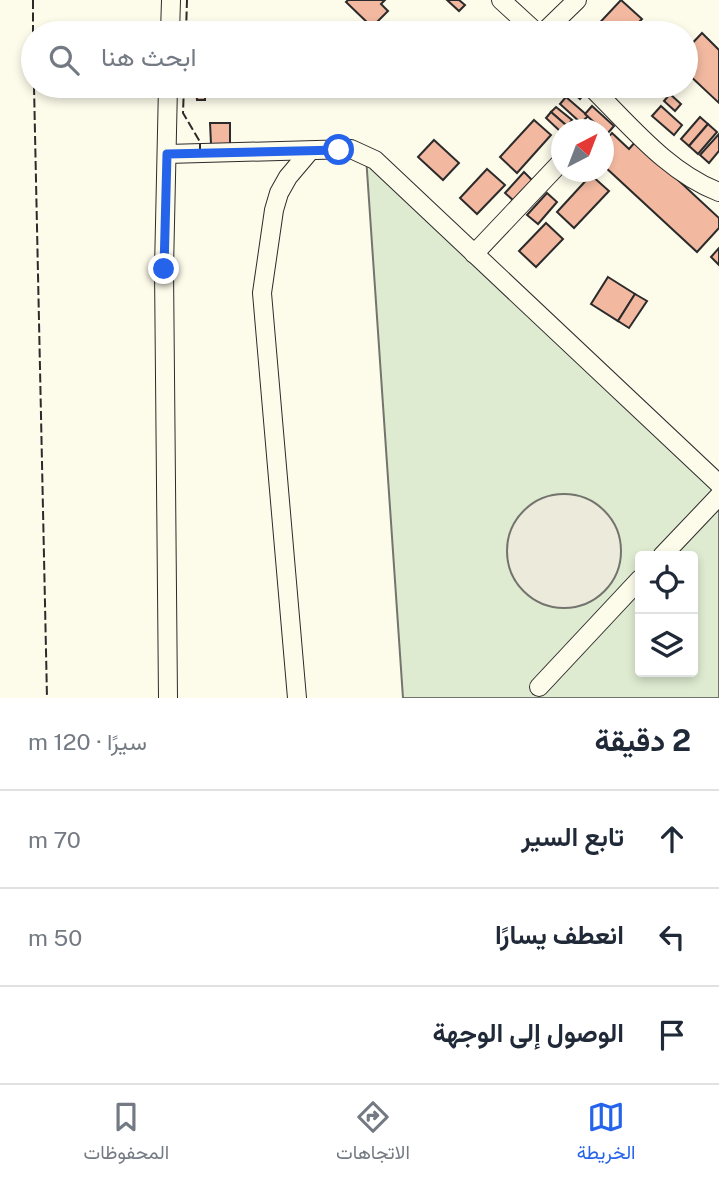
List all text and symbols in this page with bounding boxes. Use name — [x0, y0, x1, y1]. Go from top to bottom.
search box — [21, 21, 698, 98]
icon: search — [45, 41, 83, 79]
text: ابحث هنا — [101, 41, 197, 72]
north arrow — [551, 119, 614, 182]
route start — [323, 134, 354, 165]
route end — [148, 253, 179, 284]
map controls — [635, 551, 698, 677]
button: locate — [635, 551, 698, 614]
button: layers — [635, 614, 698, 677]
text: 2 دقيقة — [594, 722, 691, 758]
text: سيرًا · 120 m — [28, 728, 147, 755]
icon: ahead — [653, 820, 691, 858]
text: تابع السير — [521, 821, 624, 852]
text: 70 m — [28, 826, 81, 853]
icon: left — [653, 918, 691, 956]
text: انعطف يسارًا — [495, 919, 624, 950]
text: 50 m — [28, 924, 82, 951]
icon: arrive — [653, 1016, 691, 1054]
text: الوصول إلى الوجهة — [433, 1017, 624, 1048]
tab: المحفوظات — [84, 1098, 169, 1169]
tab: الاتجاهات — [336, 1098, 410, 1169]
tab: الخريطة — [577, 1098, 636, 1169]

